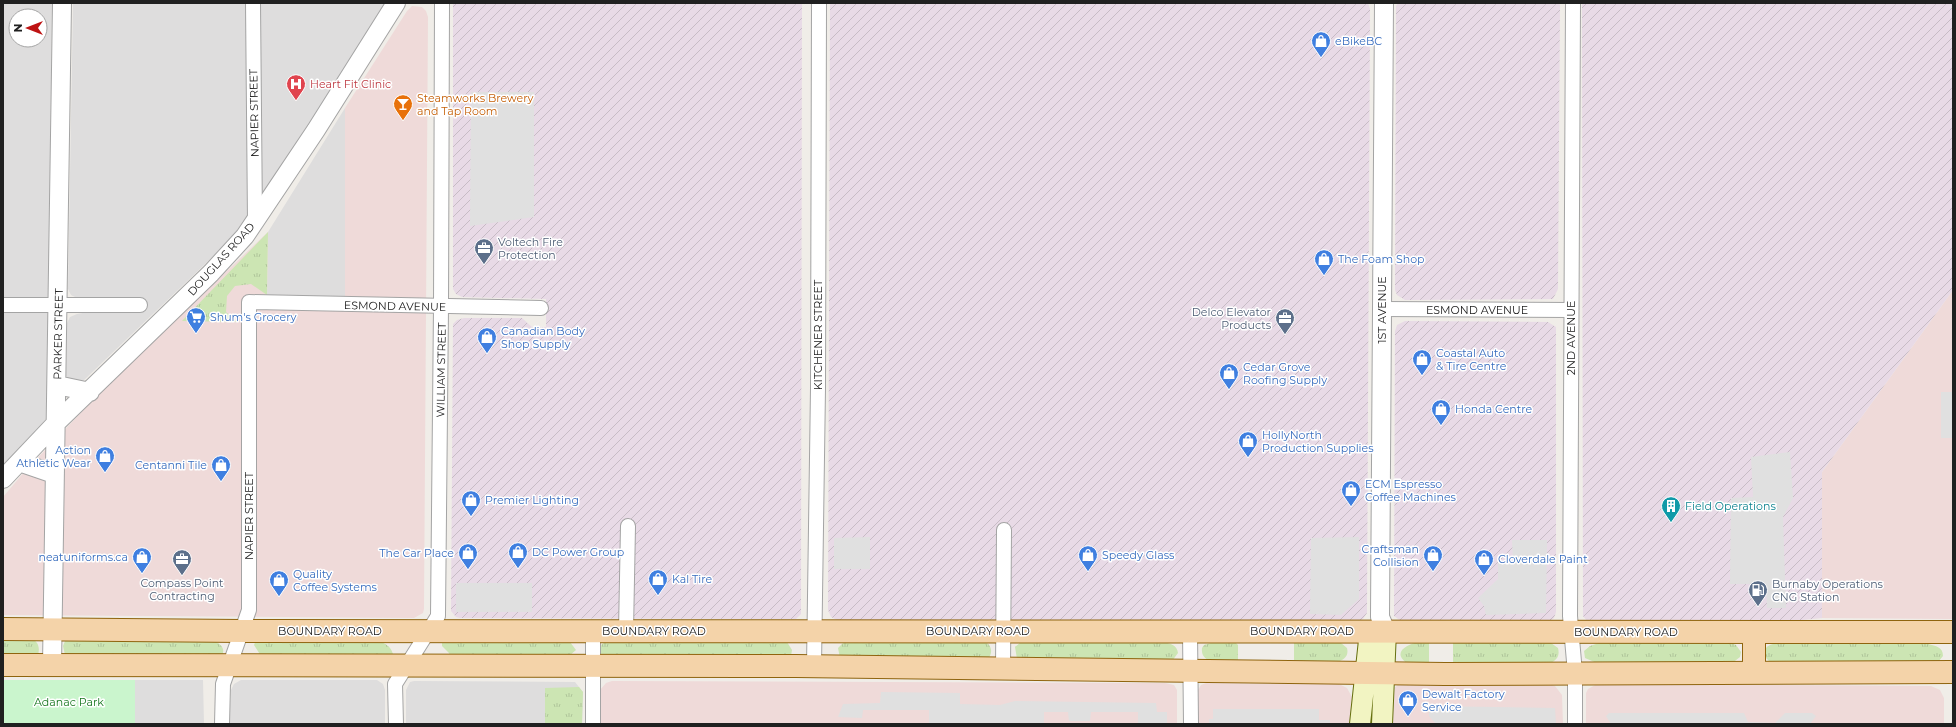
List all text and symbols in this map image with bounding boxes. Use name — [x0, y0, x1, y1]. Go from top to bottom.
north arrow — [8, 8, 48, 48]
text: N — [11, 24, 25, 32]
shop icon: eBikeBC — [1310, 30, 1332, 58]
place label: eBikeBC — [1335, 34, 1382, 48]
street label: NAPIER STREET — [246, 68, 262, 157]
hospital icon: Heart Fit Clinic — [285, 73, 307, 101]
place label: Heart Fit Clinic — [310, 77, 391, 91]
place label: Steamworks Brewery and Tap Room — [417, 91, 534, 118]
bar icon: Steamworks Brewery and Tap Room — [392, 93, 414, 121]
street label: DOUGLAS ROAD — [184, 220, 258, 298]
place label: Voltech Fire Protection — [498, 235, 563, 262]
office icon: Voltech Fire Protection — [473, 237, 495, 265]
shop icon: The Foam Shop — [1313, 248, 1335, 276]
place label: The Foam Shop — [1338, 252, 1425, 266]
street label: 1ST AVENUE — [1375, 276, 1389, 344]
street label: KITCHENER STREET — [811, 279, 825, 390]
street label: PARKER STREET — [50, 288, 66, 380]
street label: ESMOND AVENUE — [344, 298, 446, 314]
street label: 2ND AVENUE — [1564, 301, 1578, 375]
street label: ESMOND AVENUE — [1426, 303, 1528, 317]
place label: Delco Elevator Products — [1192, 305, 1272, 332]
supermarket icon: Shum's Grocery — [185, 306, 207, 334]
office icon: Delco Elevator Products — [1274, 307, 1296, 335]
place label: Shum's Grocery — [210, 310, 296, 324]
street label: WILLIAM STREET — [433, 322, 449, 418]
place label: Canadian Body Shop Supply — [501, 324, 585, 351]
shop icon: Canadian Body Shop Supply — [476, 326, 498, 354]
place label: Coastal Auto & Tire Centre — [1436, 346, 1507, 373]
shop icon: Coastal Auto & Tire Centre — [1411, 348, 1433, 376]
place label: Cedar Grove Roofing Supply — [1243, 360, 1327, 387]
shop icon: Cedar Grove Roofing Supply — [1218, 362, 1240, 390]
shop icon: Honda Centre — [1430, 398, 1452, 426]
place label: Honda Centre — [1455, 402, 1532, 416]
place label: HollyNorth Production Supplies — [1262, 428, 1374, 455]
shop icon: HollyNorth Production Supplies — [1237, 430, 1259, 458]
place label: Action Athletic Wear — [16, 443, 91, 470]
shop icon: Action Athletic Wear — [94, 445, 116, 473]
shop icon: Centanni Tile — [210, 454, 232, 482]
place label: Centanni Tile — [135, 458, 207, 472]
street label: NAPIER STREET — [242, 471, 256, 560]
place label: ECM Espresso Coffee Machines — [1365, 477, 1457, 504]
shop icon: ECM Espresso Coffee Machines — [1340, 479, 1362, 507]
shop icon: Premier Lighting — [460, 489, 482, 517]
place label: Premier Lighting — [485, 493, 579, 507]
building icon: Field Operations — [1660, 495, 1682, 523]
place label: Field Operations — [1685, 499, 1776, 513]
shop icon: DC Power Group — [507, 541, 529, 569]
shop icon: The Car Place — [457, 542, 479, 570]
place label: Craftsman Collision — [1362, 542, 1419, 569]
shop icon: Speedy Glass — [1077, 544, 1099, 572]
shop icon: Craftsman Collision — [1422, 544, 1444, 572]
place label: DC Power Group — [532, 545, 624, 559]
shop icon: neatuniforms.ca — [131, 546, 153, 574]
place label: The Car Place — [379, 546, 454, 560]
office icon: Compass Point Contracting — [171, 548, 193, 576]
place label: Speedy Glass — [1102, 548, 1175, 562]
shop icon: Cloverdale Paint — [1473, 548, 1495, 576]
place label: neatuniforms.ca — [39, 550, 128, 564]
place label: Cloverdale Paint — [1498, 552, 1588, 566]
place label: Quality Coffee Systems — [293, 567, 378, 594]
shop icon: Kal Tire — [647, 568, 669, 596]
shop icon: Quality Coffee Systems — [268, 569, 290, 597]
place label: Kal Tire — [672, 572, 713, 586]
place label: Compass Point Contracting — [140, 576, 224, 603]
place label: Burnaby Operations CNG Station — [1772, 577, 1884, 604]
fuel station icon: Burnaby Operations CNG Station — [1747, 579, 1769, 607]
street label: BOUNDARY ROAD — [278, 624, 382, 638]
street label: BOUNDARY ROAD — [602, 624, 706, 638]
street label: BOUNDARY ROAD — [926, 624, 1030, 638]
street label: BOUNDARY ROAD — [1250, 624, 1354, 638]
street label: BOUNDARY ROAD — [1574, 625, 1678, 639]
place label: Dewalt Factory Service — [1422, 687, 1505, 714]
shop icon: Dewalt Factory Service — [1397, 689, 1419, 717]
park label: Adanac Park — [34, 695, 104, 709]

